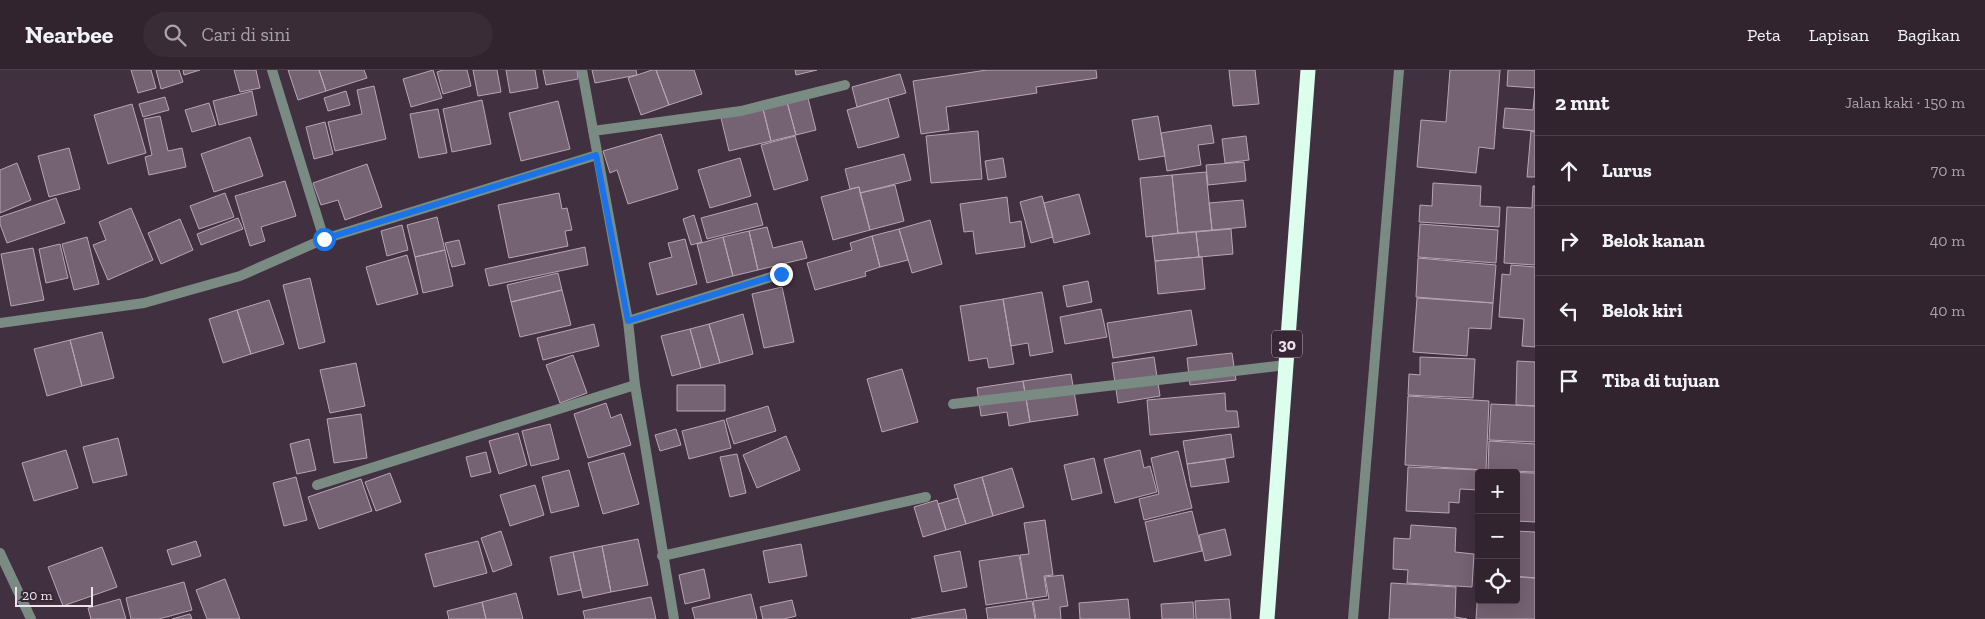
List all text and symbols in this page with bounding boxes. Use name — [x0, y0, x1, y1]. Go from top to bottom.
search box — [143, 12, 493, 57]
text: Nearbee — [25, 20, 113, 49]
icon: search — [161, 21, 189, 49]
text: Cari di sini — [201, 23, 290, 46]
text: Peta — [1747, 24, 1781, 46]
text: Lapisan — [1809, 24, 1869, 46]
text: Bagikan — [1897, 24, 1960, 46]
text: 2 mnt — [1555, 90, 1609, 115]
text: Jalan kaki · 150 m — [1845, 93, 1965, 112]
icon: ahead — [1555, 157, 1583, 185]
text: Lurus — [1602, 159, 1652, 182]
text: 70 m — [1931, 161, 1965, 180]
icon: right — [1555, 227, 1583, 255]
route start — [313, 228, 336, 251]
text: Belok kanan — [1602, 229, 1705, 252]
text: 40 m — [1930, 231, 1965, 250]
route end — [770, 263, 793, 286]
icon: left — [1555, 297, 1583, 325]
text: Belok kiri — [1602, 299, 1683, 322]
text: 40 m — [1930, 301, 1965, 320]
road number: 30 — [1272, 330, 1302, 358]
icon: arrive — [1555, 367, 1583, 395]
text: Tiba di tujuan — [1602, 369, 1719, 392]
map controls — [1475, 469, 1520, 604]
button: + — [1475, 469, 1520, 514]
button: − — [1475, 514, 1520, 559]
button: locate — [1475, 559, 1520, 604]
scale bar — [15, 584, 92, 607]
text: 20 m — [22, 587, 53, 604]

